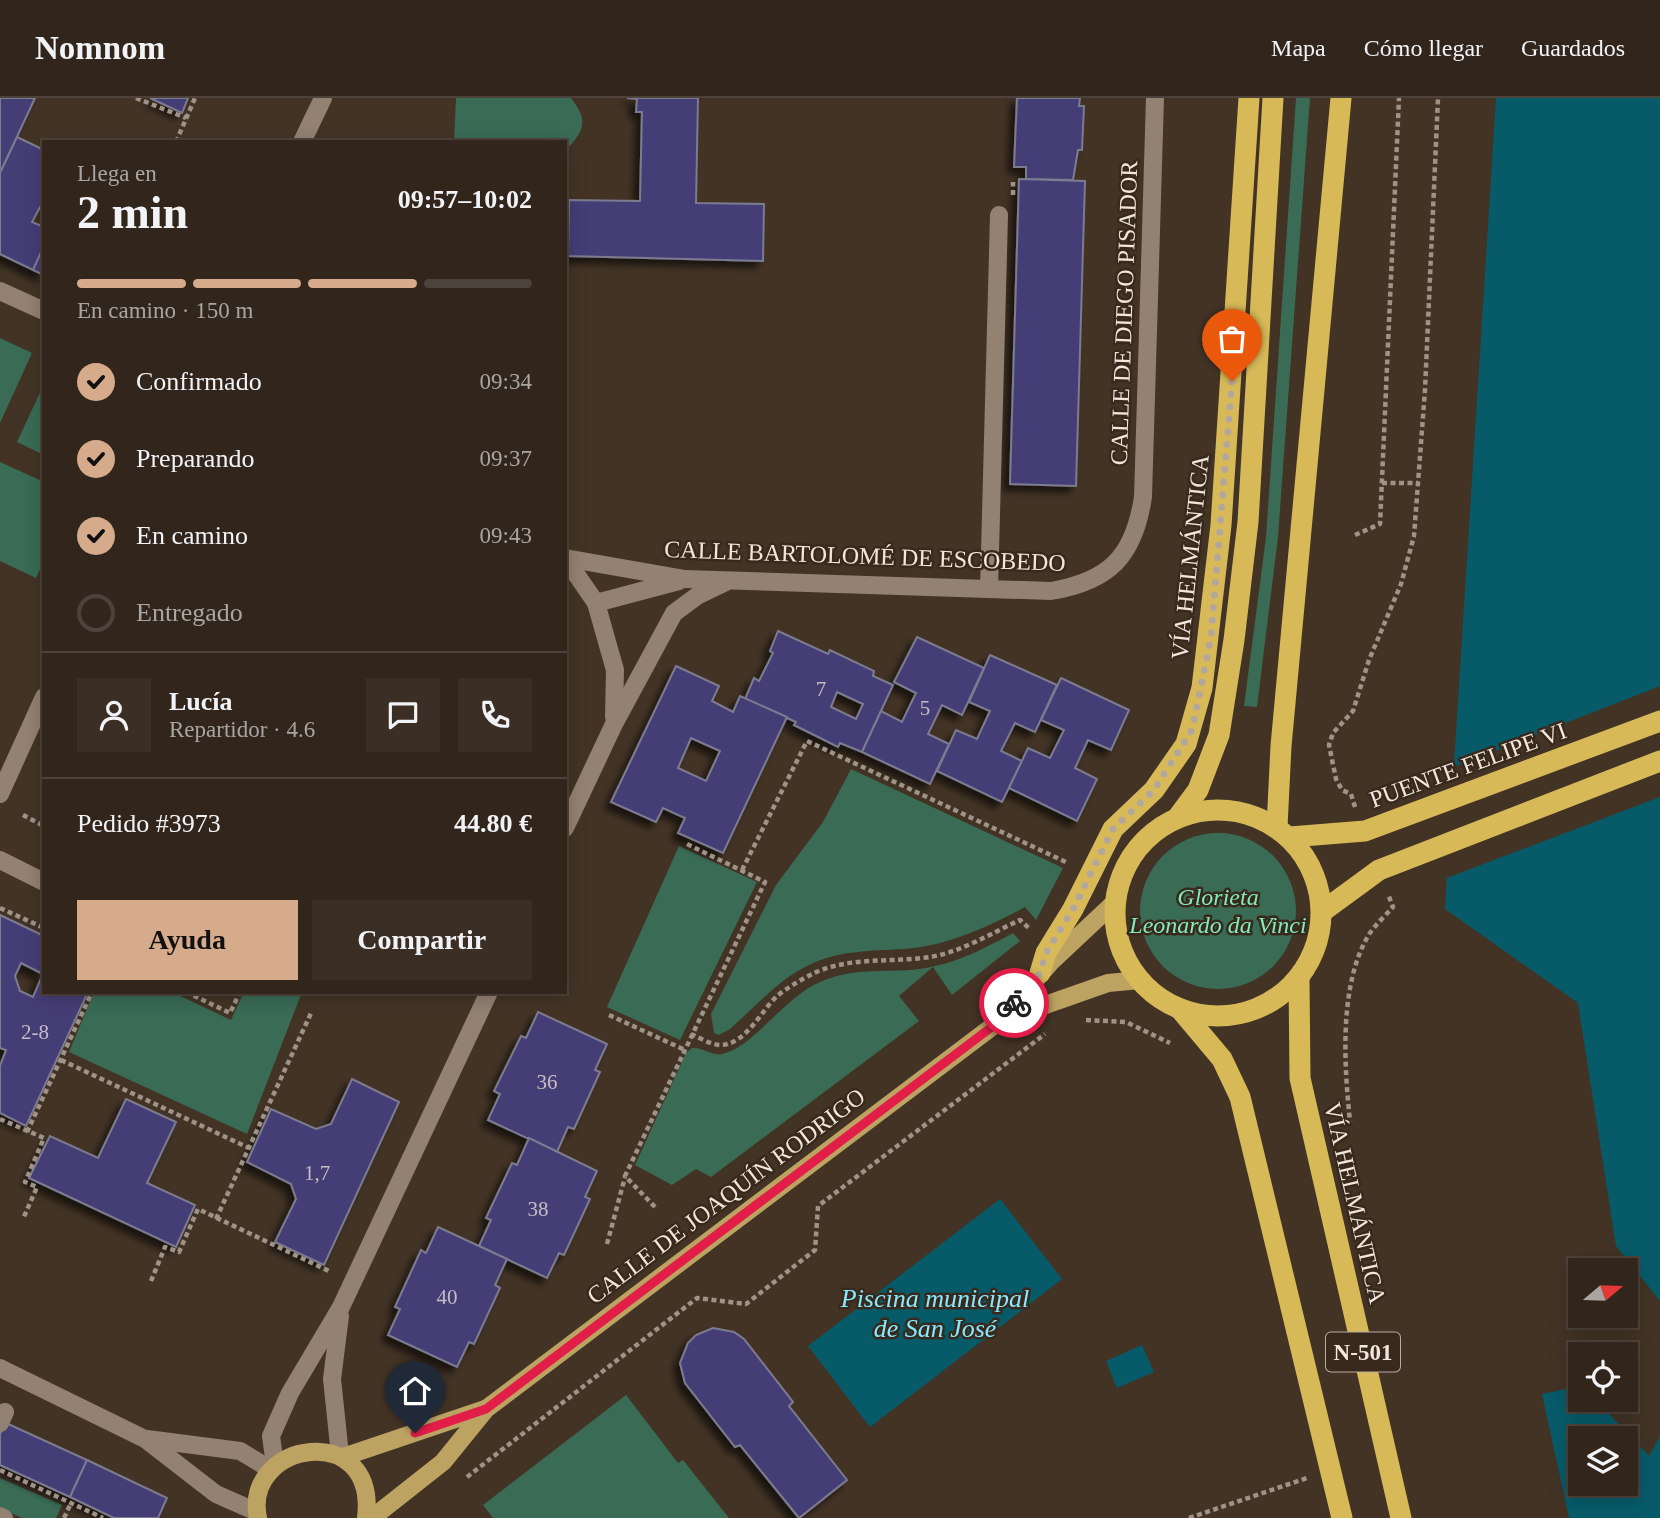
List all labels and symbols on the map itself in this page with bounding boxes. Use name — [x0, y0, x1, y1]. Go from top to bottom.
street label: CALLE DE DIEGO PISADOR — [1106, 160, 1142, 466]
pin — [1202, 309, 1262, 381]
street label: VÍA HELMÁNTICA — [1166, 453, 1214, 661]
street label: CALLE BARTOLOMÉ DE ESCOBEDO — [664, 536, 1066, 576]
house number: 7 — [816, 677, 826, 701]
house number: 5 — [920, 696, 930, 720]
street label: PUENTE FELIPE VI — [1366, 717, 1570, 813]
park label: Glorieta Leonardo da Vinci — [1128, 884, 1307, 938]
courier — [979, 968, 1049, 1038]
house number: 2-8 — [21, 1020, 49, 1044]
house number: 36 — [537, 1070, 558, 1094]
street label: CALLE DE JOAQUÍN RODRIGO — [582, 1083, 870, 1309]
street label: VÍA HELMÁNTICA — [1319, 1100, 1391, 1307]
house number: 1,7 — [304, 1161, 330, 1185]
house number: 38 — [528, 1197, 549, 1221]
north arrow — [1568, 1258, 1638, 1328]
water label: Piscina municipal de San José — [840, 1284, 1029, 1343]
house number: 40 — [437, 1285, 458, 1309]
road number: N-501 — [1326, 1332, 1400, 1372]
pin — [385, 1361, 445, 1433]

